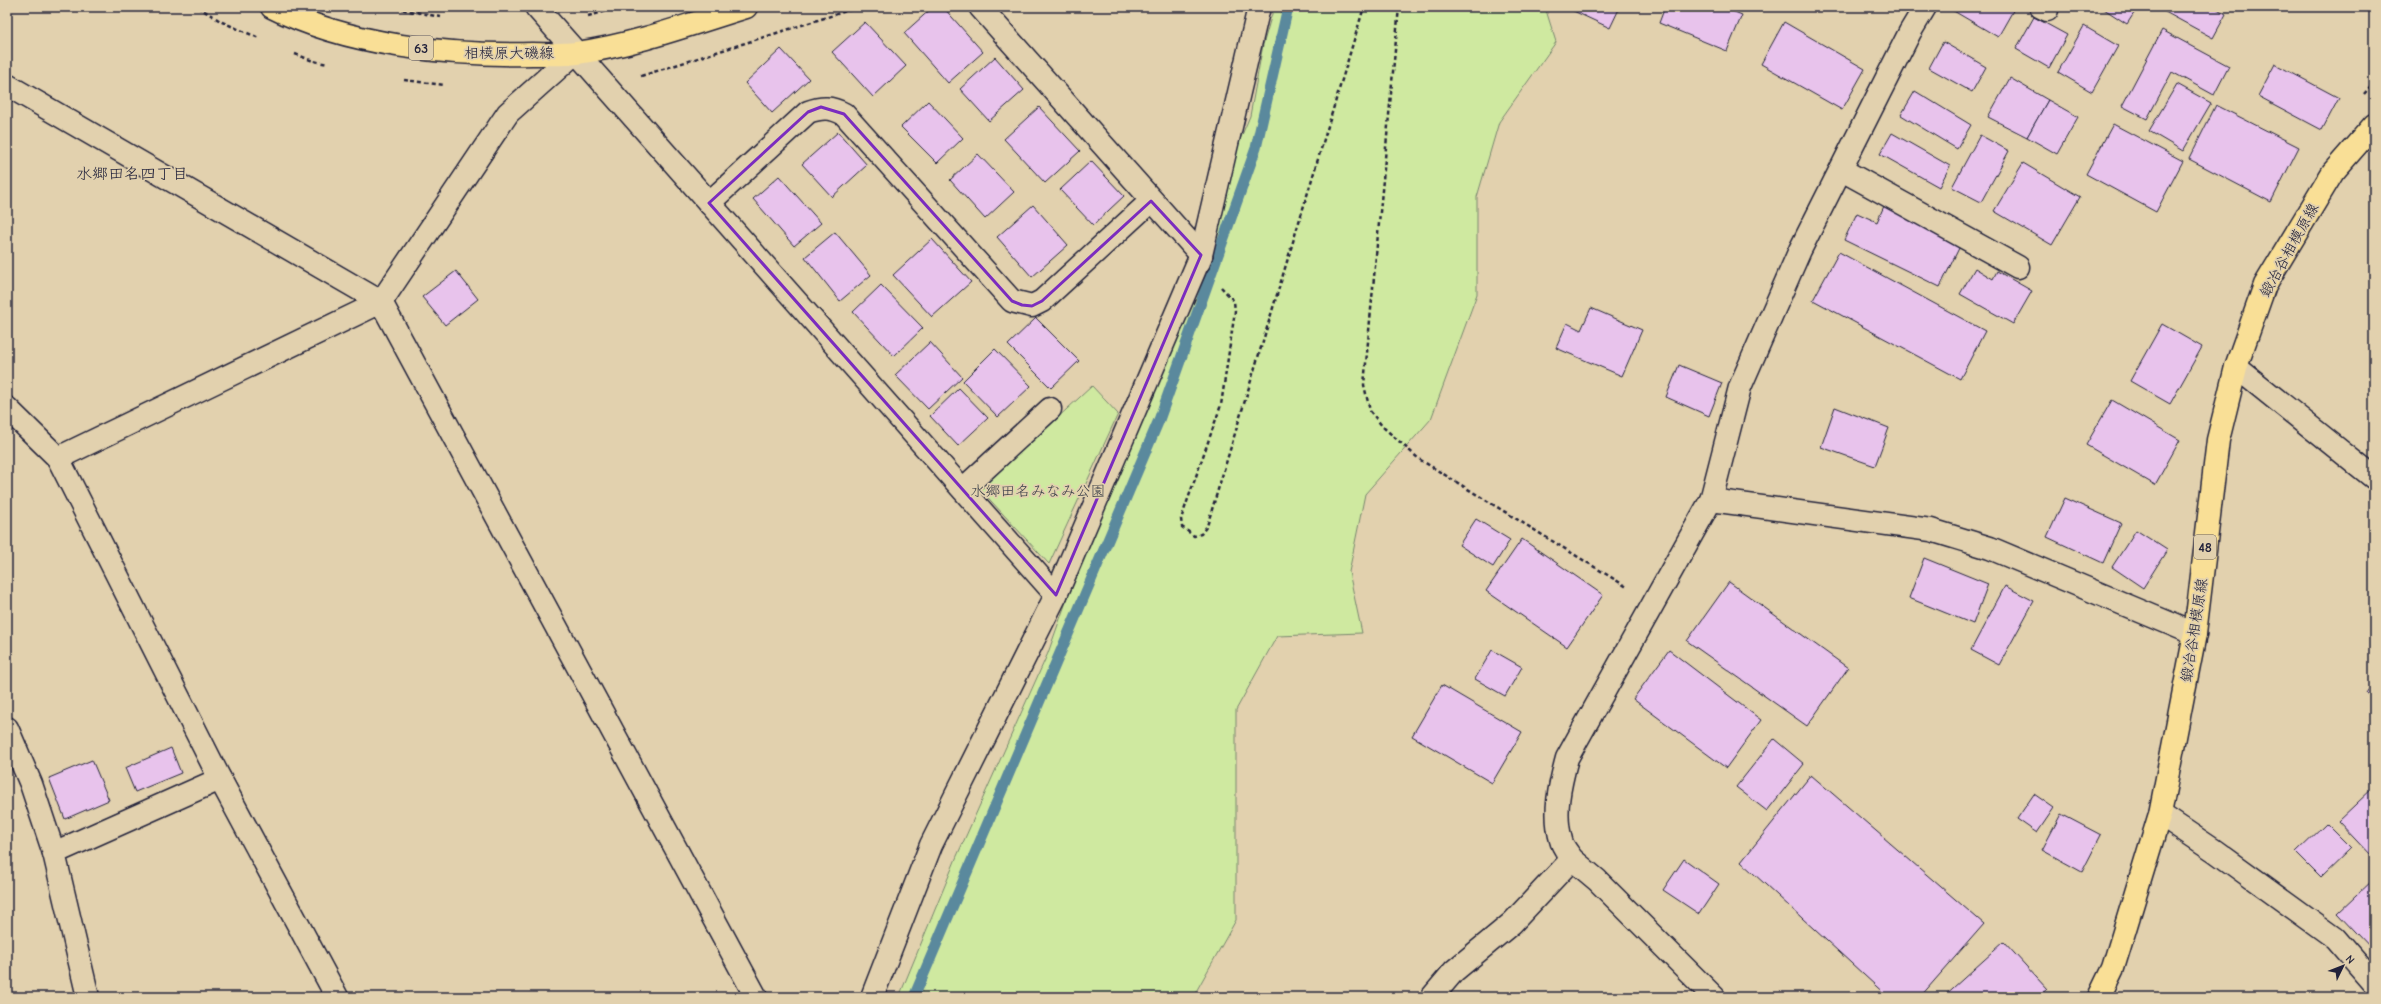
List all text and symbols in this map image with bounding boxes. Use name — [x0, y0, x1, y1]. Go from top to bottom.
road number: 63 — [409, 36, 433, 60]
street label: 相模原大磯線 — [464, 44, 554, 62]
district label: 水郷田名四丁目 — [76, 165, 188, 183]
street label: 鍛冶谷相模原線 — [2256, 200, 2322, 300]
park label: 水郷田名みなみ公園 — [970, 482, 1106, 500]
road number: 48 — [2194, 535, 2216, 559]
street label: 鍛冶谷相模原線 — [2177, 577, 2211, 683]
north arrow — [2323, 946, 2363, 986]
text: N — [2343, 952, 2357, 967]

